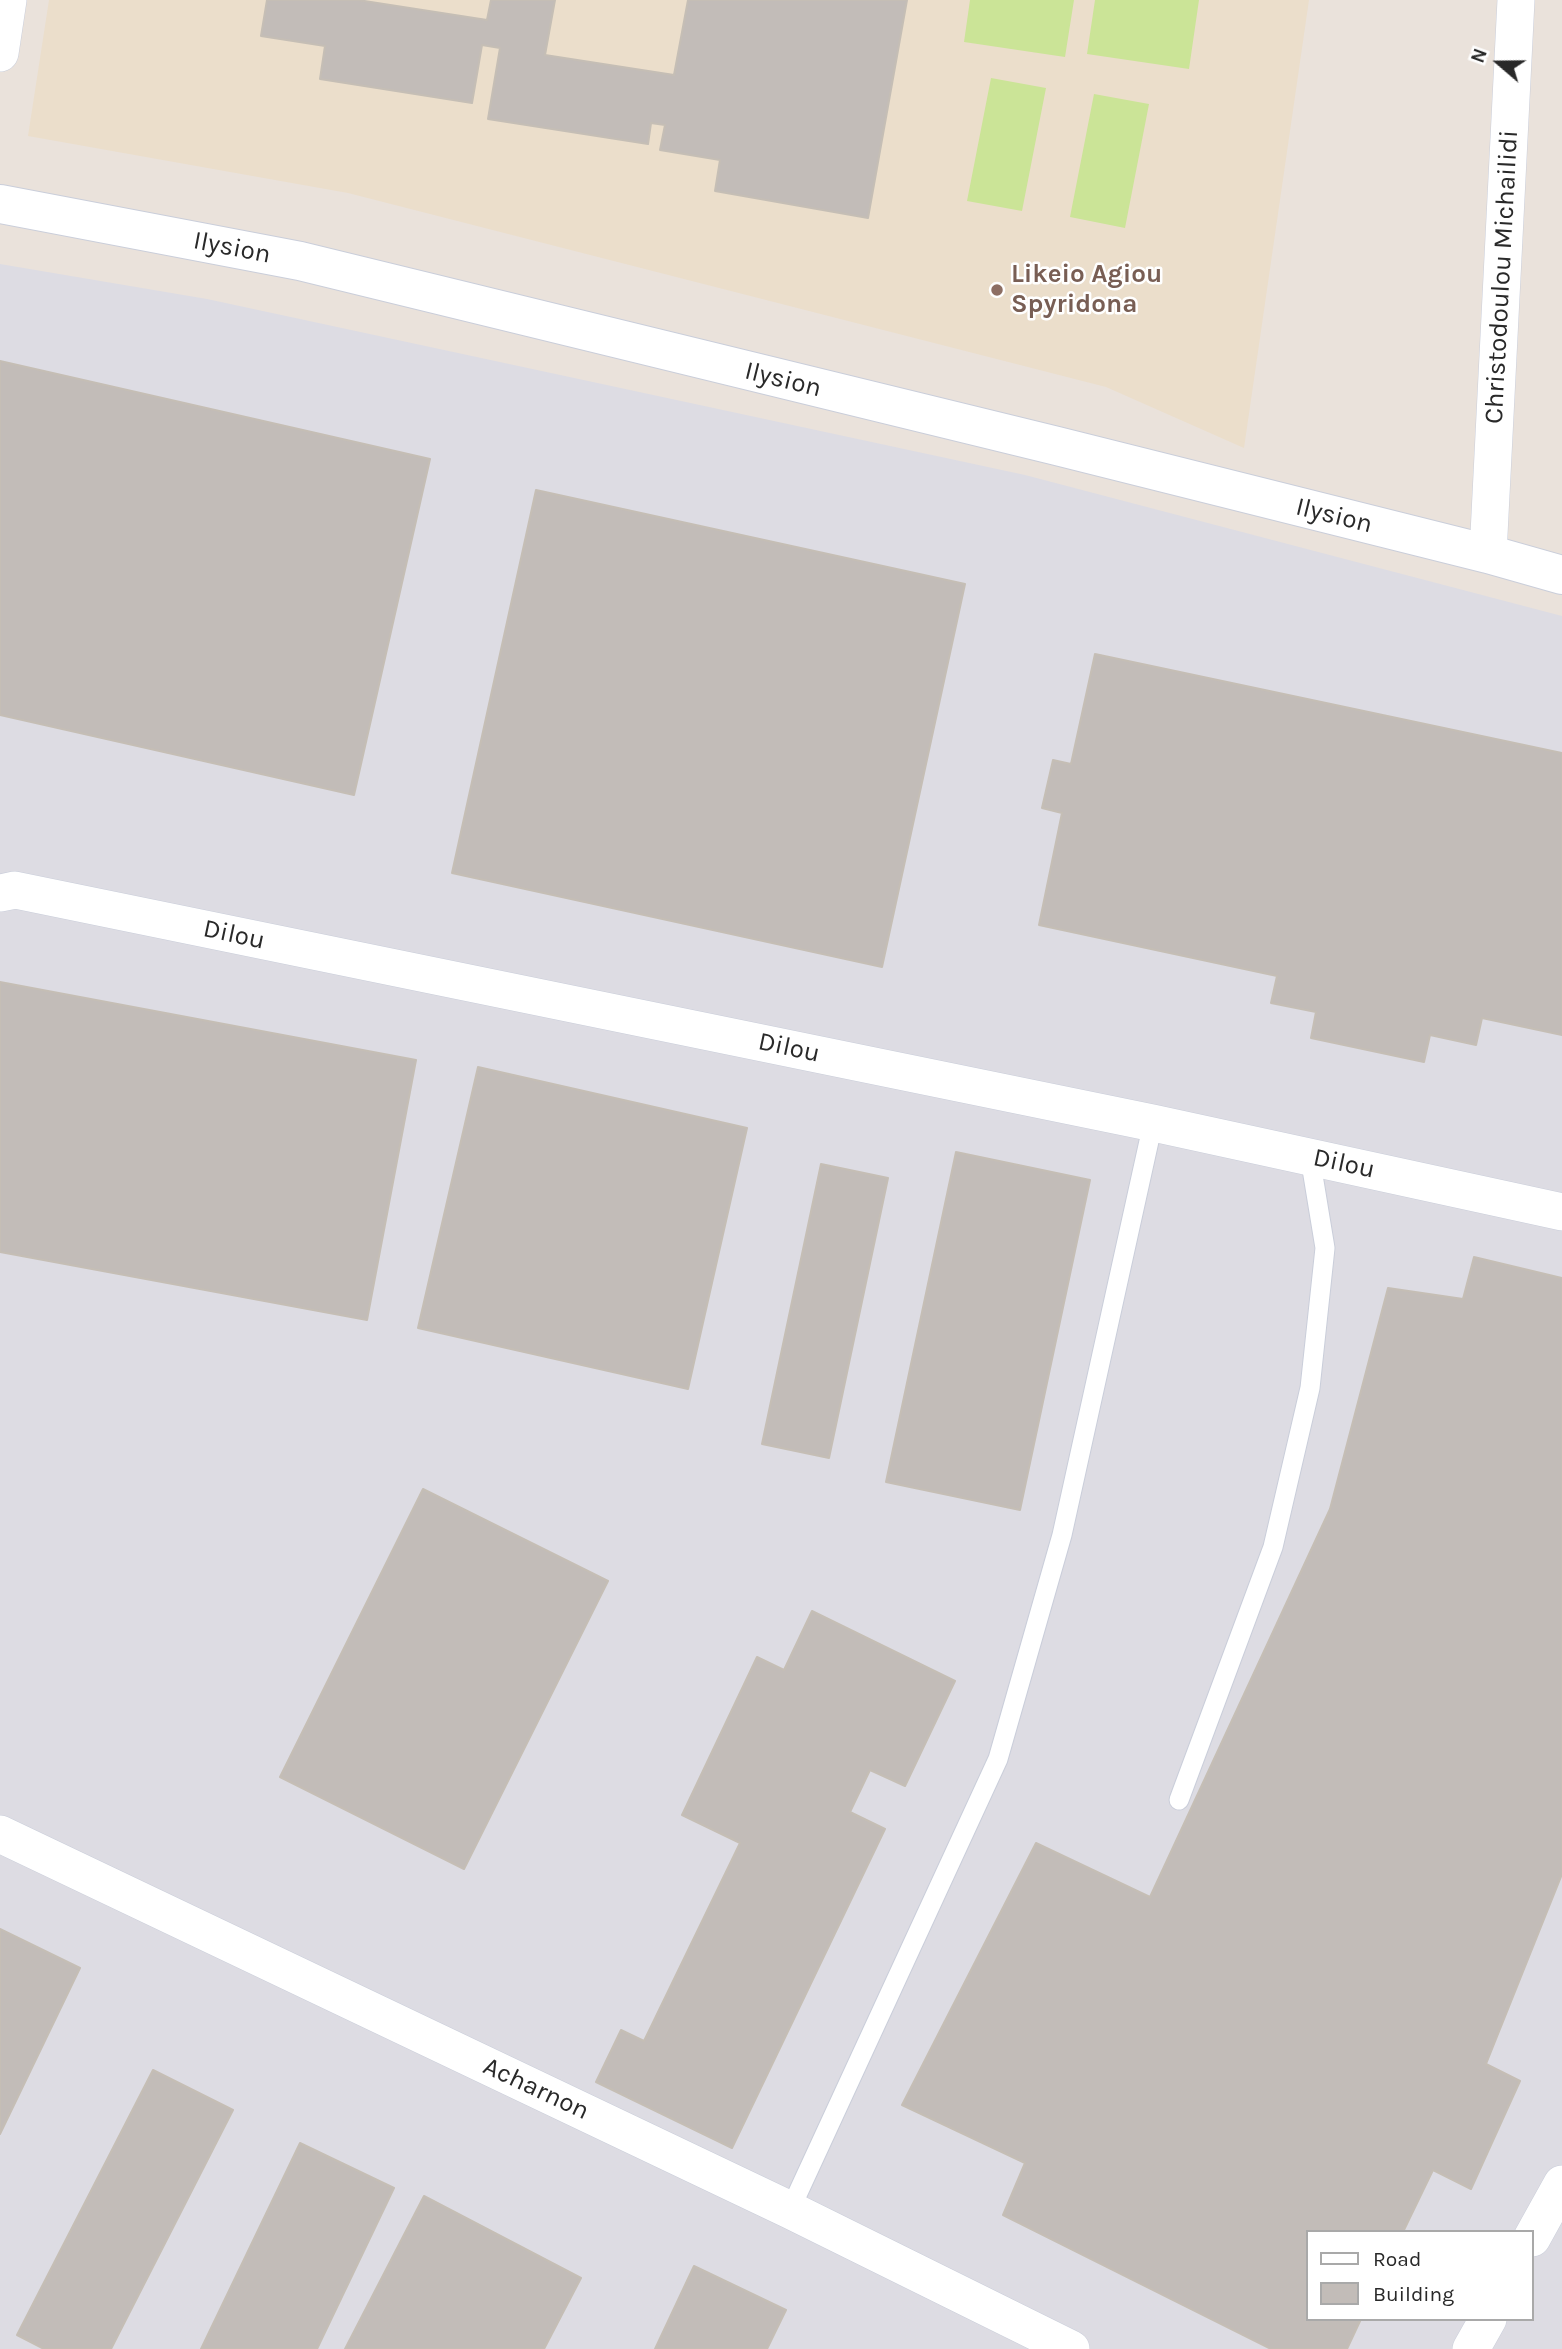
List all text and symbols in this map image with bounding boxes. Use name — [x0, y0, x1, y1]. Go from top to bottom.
north arrow — [1464, 28, 1534, 98]
text: N — [1467, 46, 1492, 66]
street label: Christodoulou Michailidi — [1479, 129, 1525, 425]
street label: Ilysion — [191, 225, 273, 271]
place label: Likeio Agiou Spyridona — [1011, 259, 1162, 320]
marker: Likeio Agiou Spyridona — [989, 282, 1005, 298]
street label: Ilysion — [741, 355, 825, 405]
street label: Ilysion — [1292, 491, 1376, 541]
street label: Dilou — [200, 913, 268, 957]
street label: Dilou — [755, 1026, 823, 1070]
street label: Dilou — [1310, 1142, 1378, 1186]
street label: Acharnon — [478, 2051, 594, 2127]
legend — [1306, 2230, 1534, 2321]
text: Road — [1373, 2247, 1421, 2271]
text: Building — [1373, 2282, 1454, 2306]

